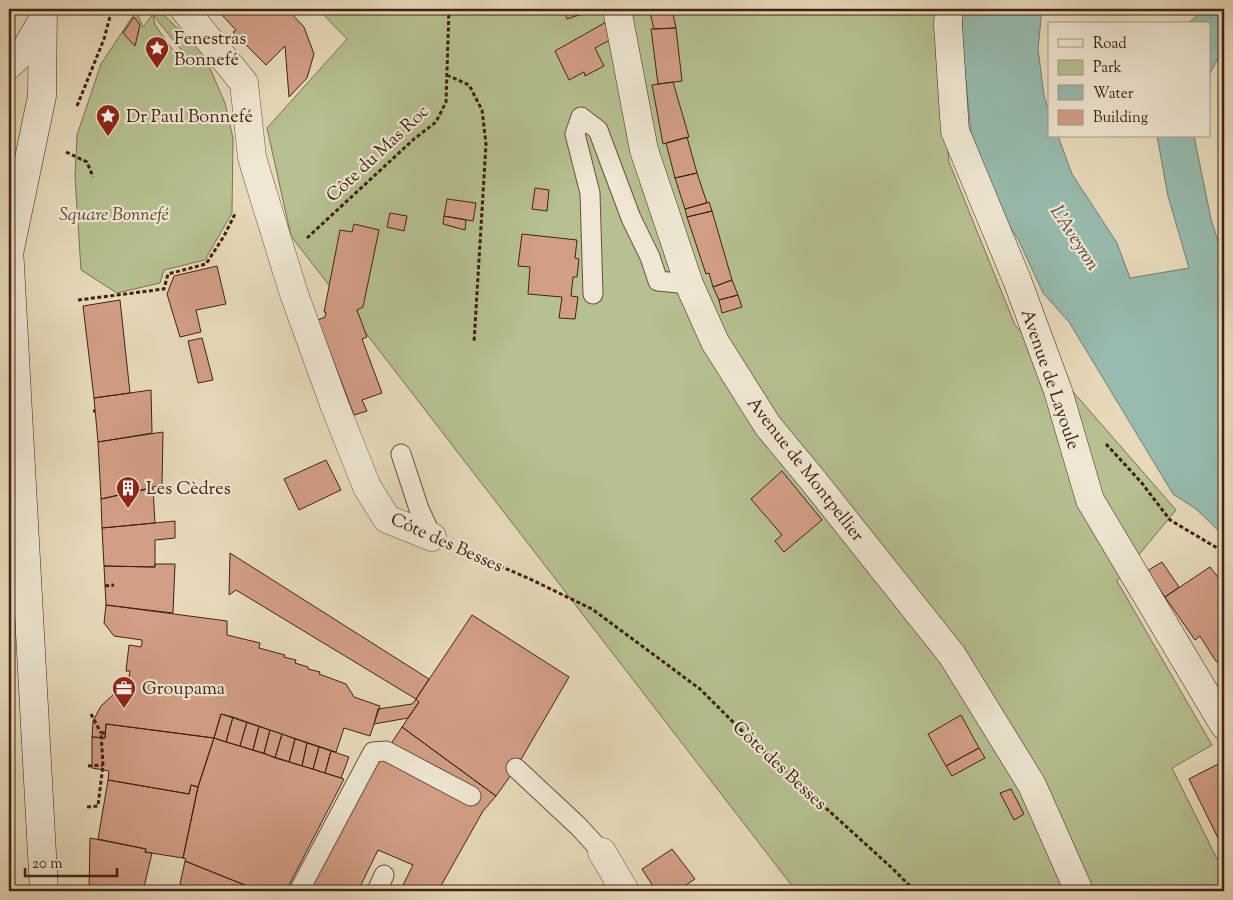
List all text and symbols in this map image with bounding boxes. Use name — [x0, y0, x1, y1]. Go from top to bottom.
legend — [1048, 22, 1210, 138]
place label: Fenestras Bonnefé — [174, 27, 246, 74]
text: Road — [1093, 34, 1127, 55]
place icon: Fenestras Bonnefé — [144, 35, 170, 69]
text: Park — [1093, 58, 1122, 79]
text: Water — [1093, 84, 1134, 105]
street label: Côte du Mas Roc — [321, 100, 436, 209]
place icon: Dr Paul Bonnefé — [95, 103, 121, 137]
place label: Dr Paul Bonnefé — [126, 105, 253, 131]
text: Building — [1093, 108, 1148, 129]
water label: L'Aveyron — [1042, 200, 1105, 277]
park label: Square Bonnefé — [59, 203, 170, 229]
street label: Avenue de Layoule — [1013, 306, 1085, 453]
street label: Avenue de Montpellier — [740, 392, 869, 548]
building icon: Les Cèdres — [115, 475, 141, 509]
place label: Les Cèdres — [146, 477, 231, 503]
street label: Côte des Besses — [386, 507, 507, 580]
office icon: Groupama — [111, 675, 137, 709]
place label: Groupama — [142, 677, 225, 703]
street label: Côte des Besses — [726, 716, 832, 817]
scale bar — [25, 845, 118, 877]
text: 20 m — [32, 854, 63, 875]

